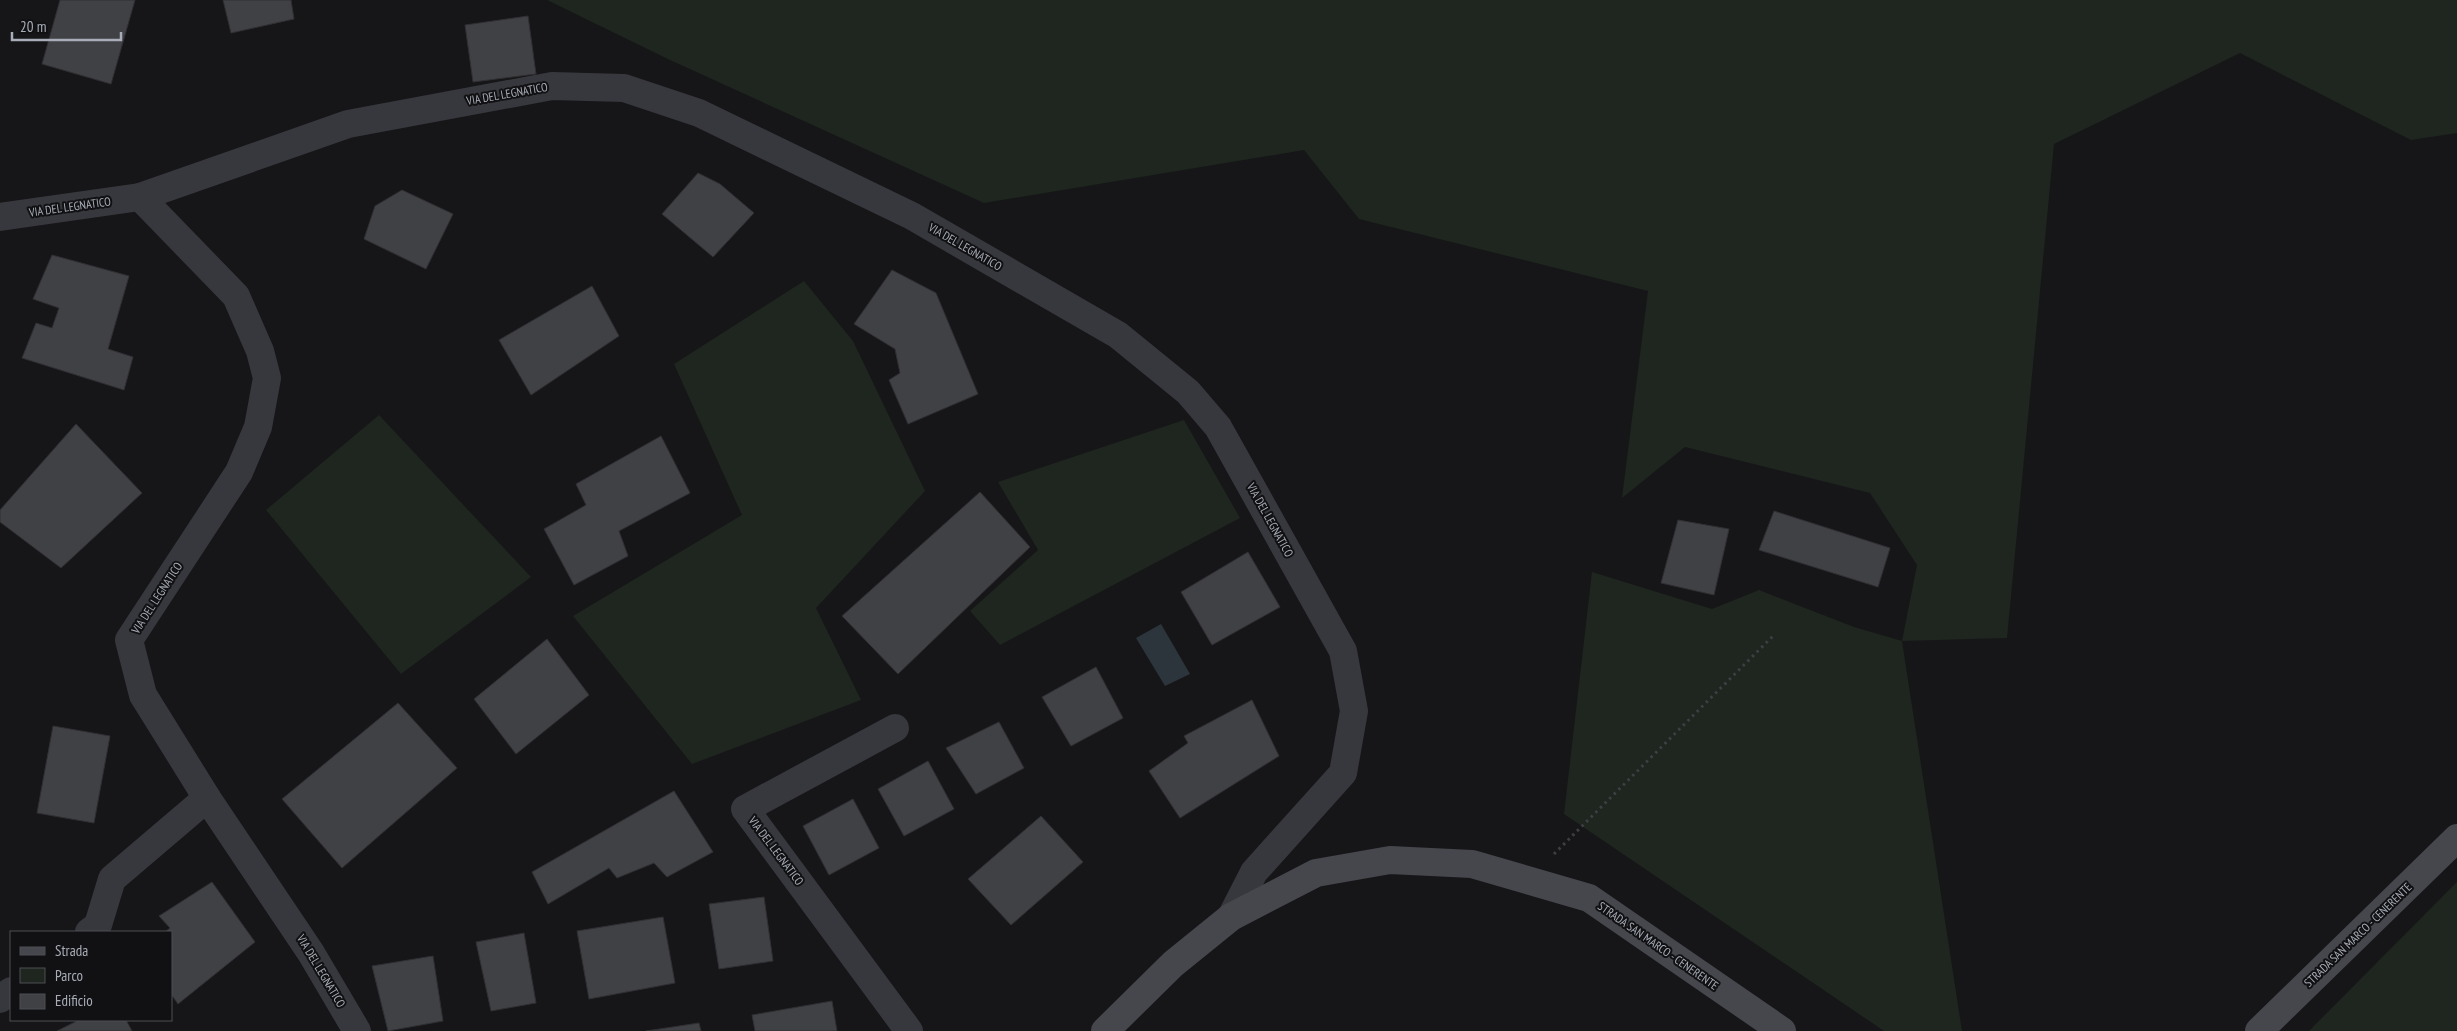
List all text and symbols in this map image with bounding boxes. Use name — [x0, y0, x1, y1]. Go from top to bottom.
scale bar — [12, 10, 121, 42]
text: 20 m — [20, 17, 46, 36]
street label: VIA DEL LEGNATICO — [464, 79, 549, 108]
street label: VIA DEL LEGNATICO — [27, 193, 112, 220]
street label: VIA DEL LEGNATICO — [925, 219, 1005, 274]
street label: VIA DEL LEGNATICO — [1243, 479, 1297, 560]
street label: VIA DEL LEGNATICO — [127, 559, 185, 637]
street label: VIA DEL LEGNATICO — [745, 813, 807, 888]
street label: STRADA SAN MARCO - CENERENTE — [2301, 879, 2415, 990]
street label: STRADA SAN MARCO - CENERENTE — [1595, 898, 1721, 993]
legend — [10, 931, 172, 1021]
street label: VIA DEL LEGNATICO — [293, 931, 349, 1010]
text: Strada — [55, 941, 88, 960]
text: Parco — [55, 966, 83, 985]
text: Edificio — [55, 991, 93, 1010]

